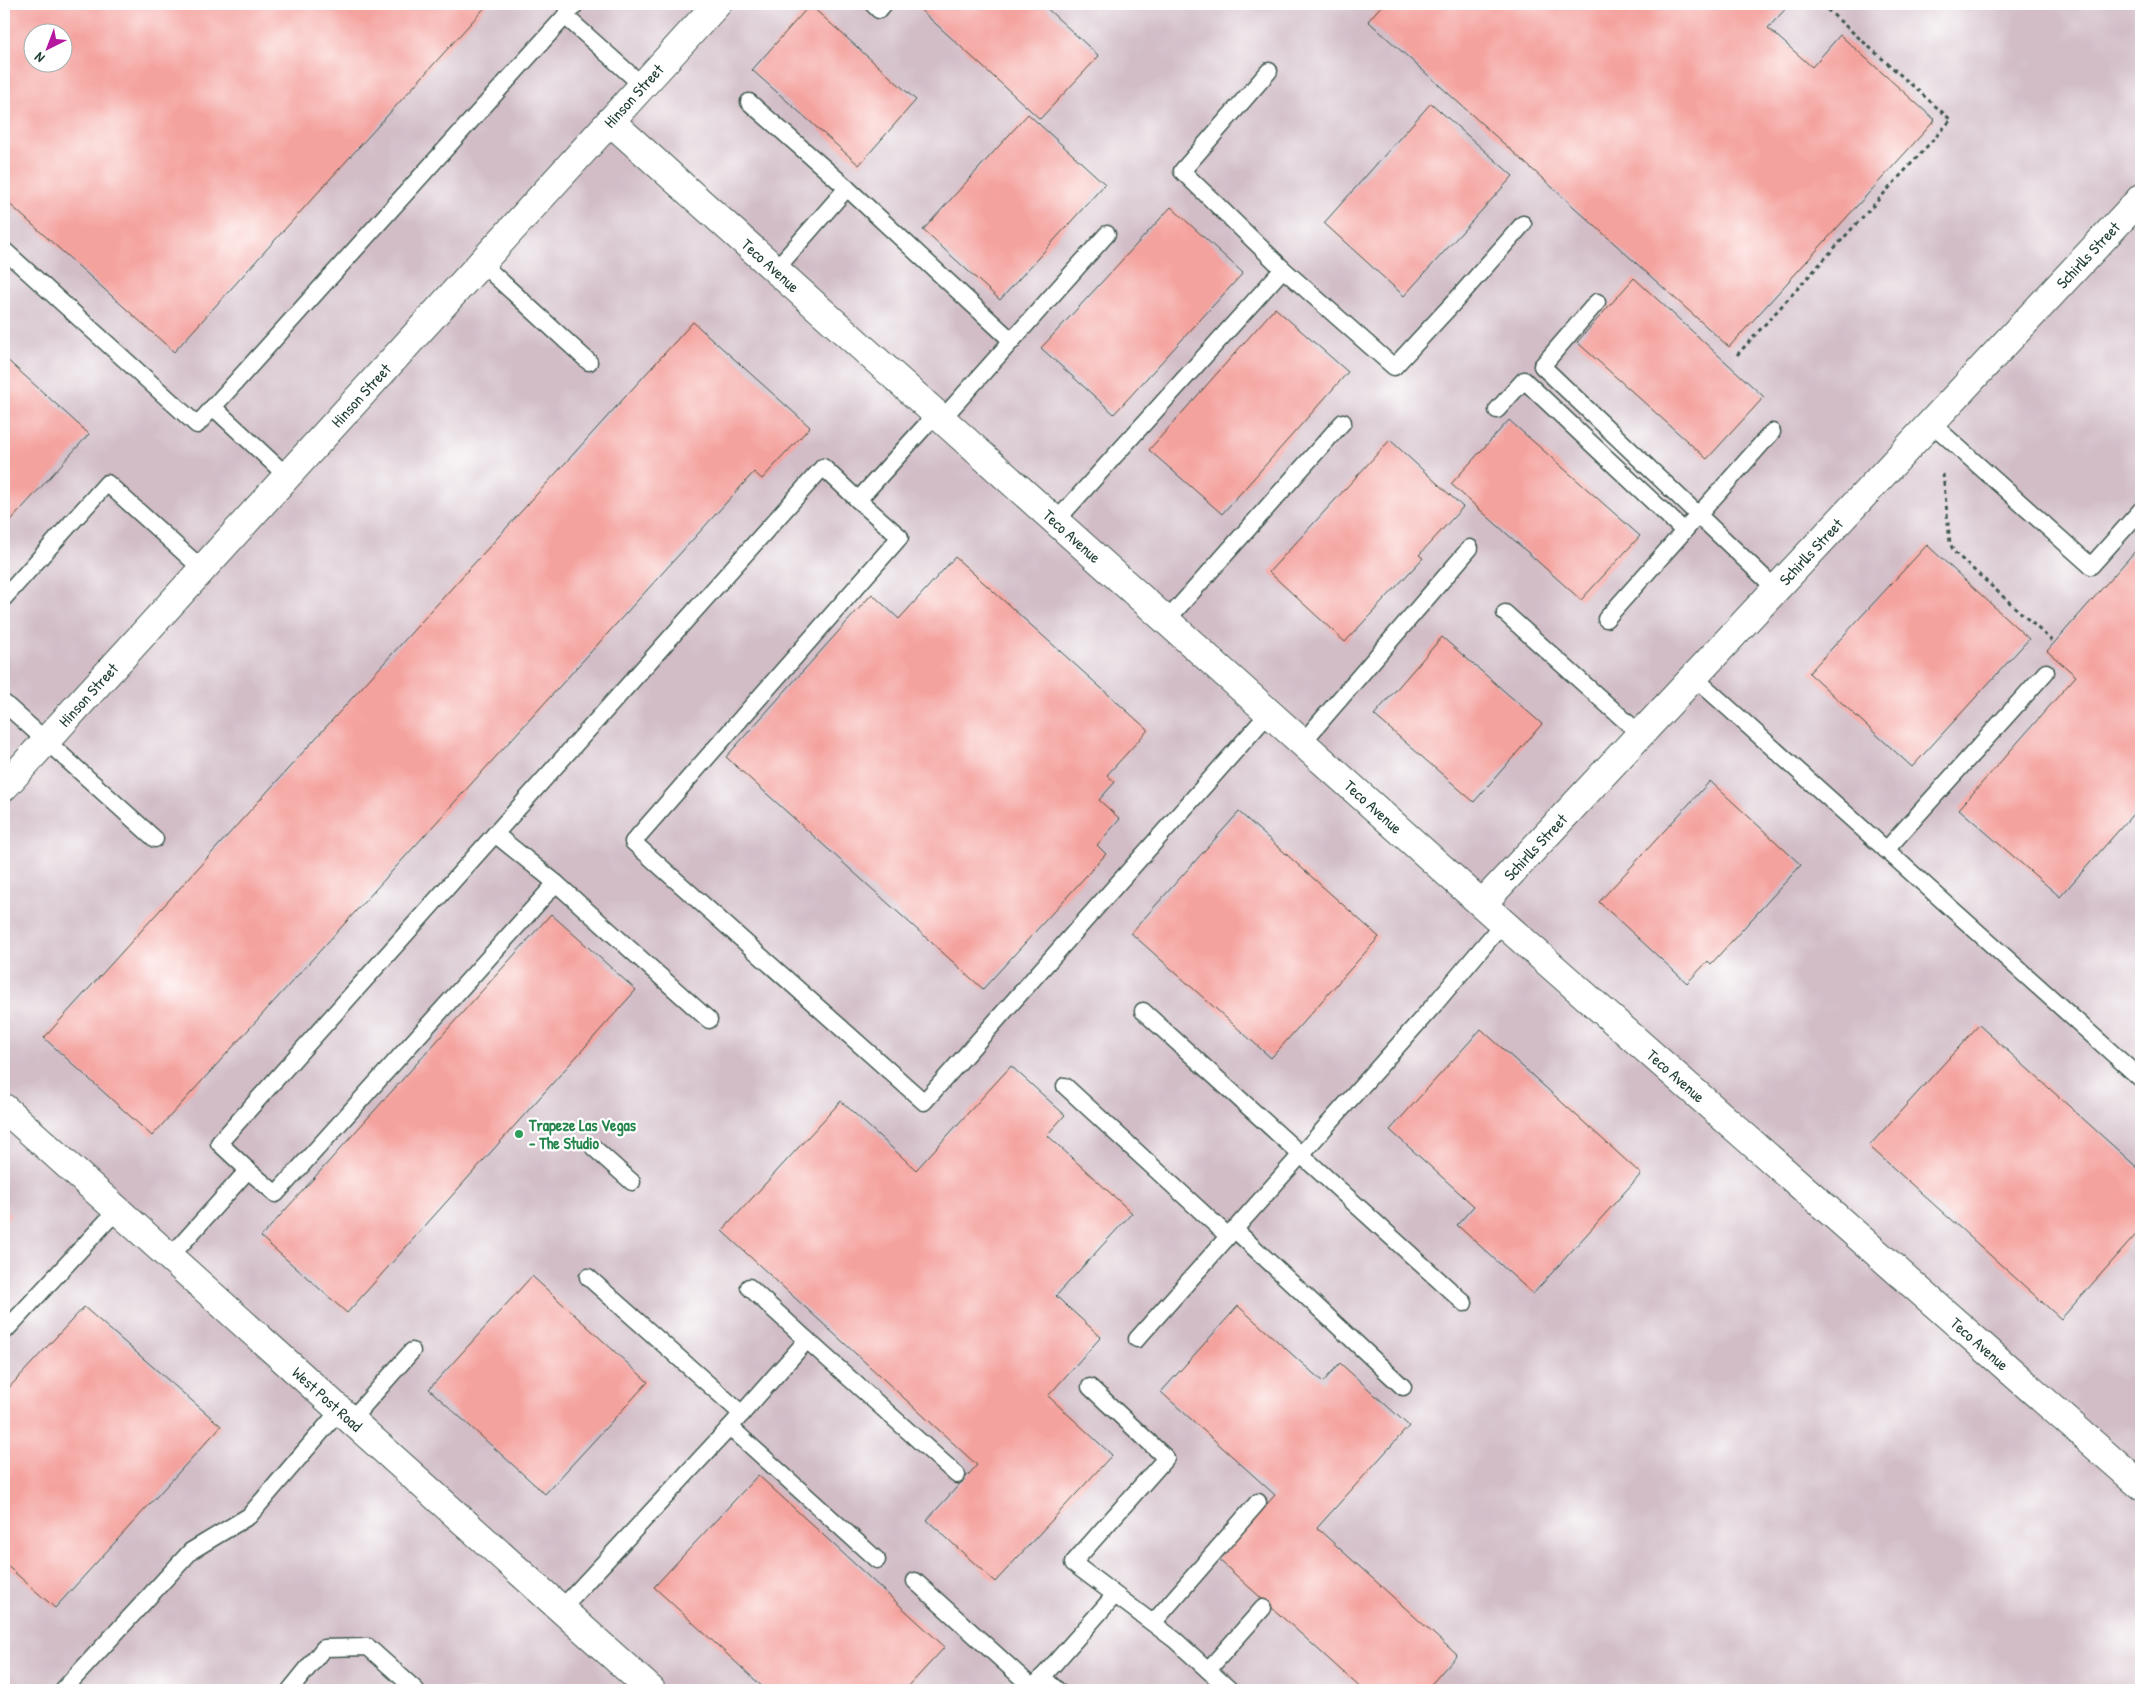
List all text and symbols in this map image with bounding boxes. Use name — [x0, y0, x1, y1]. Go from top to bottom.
north arrow — [22, 22, 72, 72]
text: N — [29, 48, 48, 68]
street label: Hinson Street — [599, 59, 669, 132]
street label: Schirlls Street — [2051, 216, 2125, 293]
street label: Teco Avenue — [737, 233, 805, 298]
street label: Hinson Street — [326, 358, 396, 432]
street label: Teco Avenue — [1038, 504, 1106, 568]
street label: Schirlls Street — [1774, 513, 1848, 590]
street label: Hinson Street — [53, 658, 123, 731]
street label: Teco Avenue — [1340, 775, 1408, 839]
street label: Schirlls Street — [1498, 808, 1572, 885]
street label: Teco Avenue — [1642, 1044, 1710, 1108]
place label: Trapeze Las Vegas - The Studio — [528, 1114, 637, 1154]
marker: Trapeze Las Vegas - The Studio — [513, 1128, 525, 1140]
street label: Teco Avenue — [1946, 1312, 2014, 1376]
street label: West Post Road — [288, 1362, 367, 1436]

